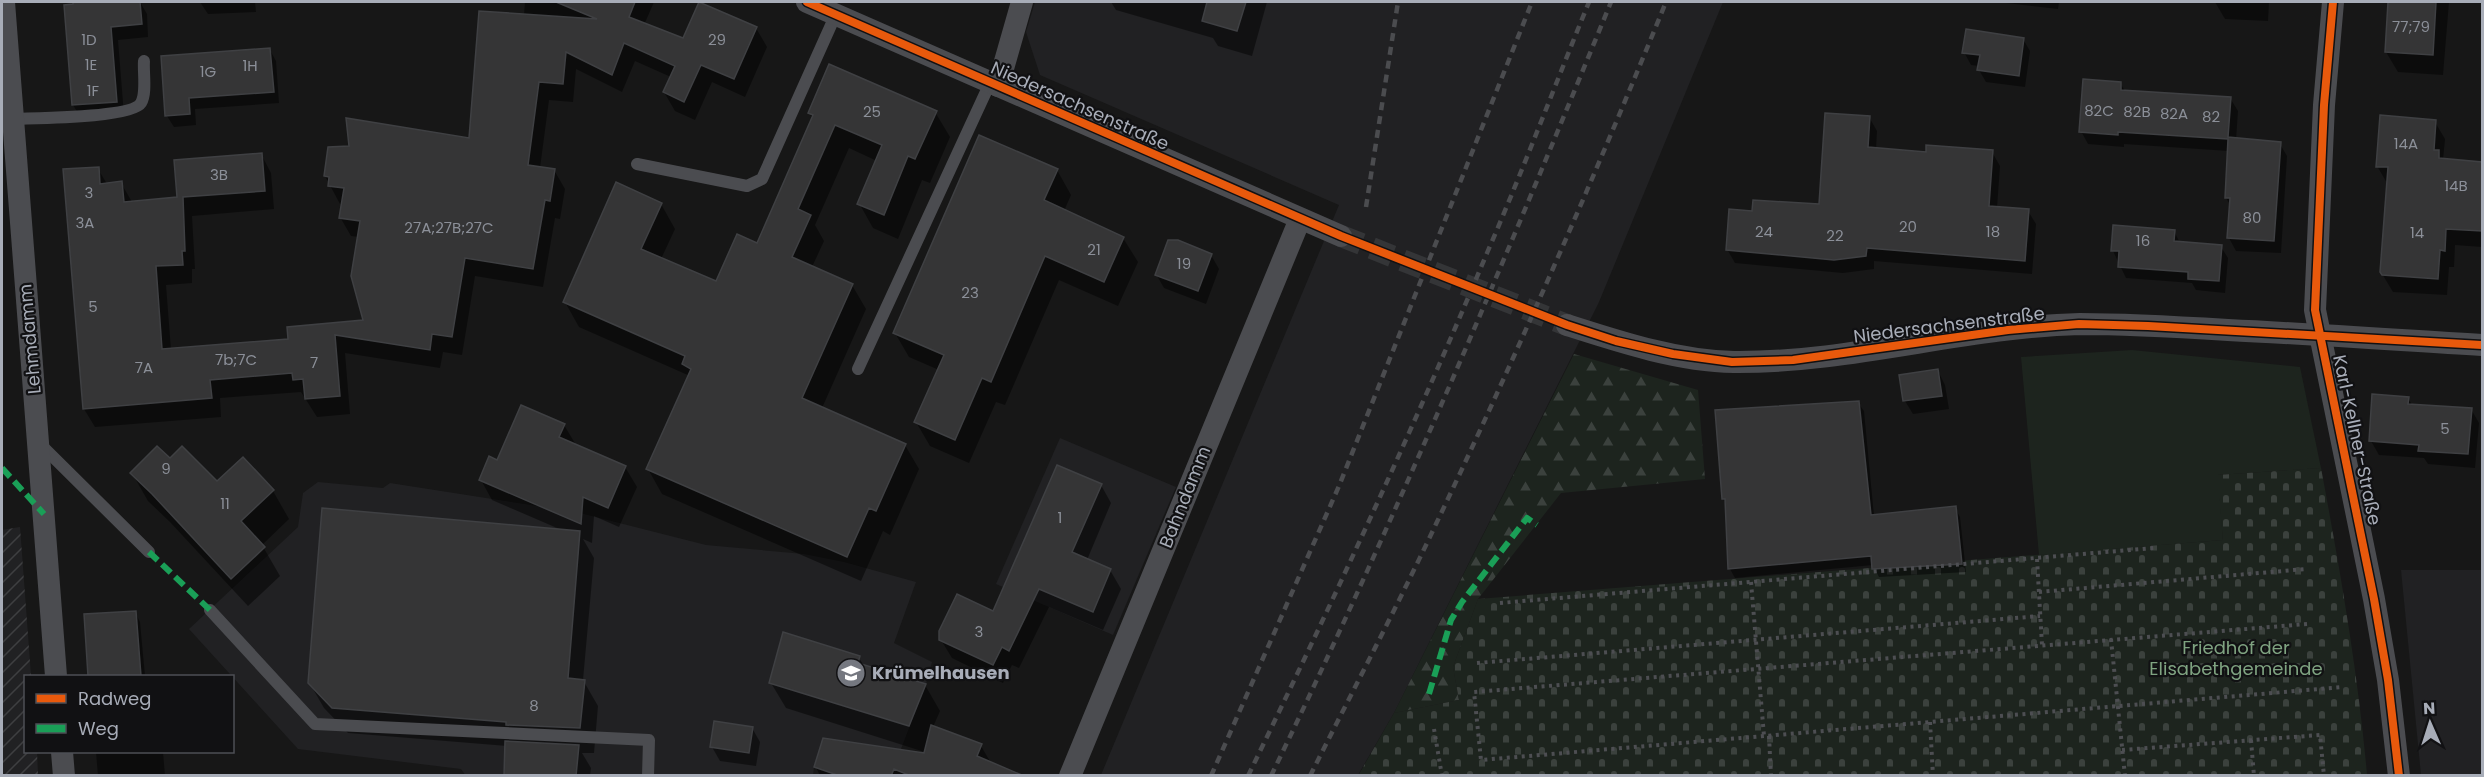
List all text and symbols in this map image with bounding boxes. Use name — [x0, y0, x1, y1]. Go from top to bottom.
house number: 77;79 — [2392, 16, 2430, 37]
house number: 1D — [81, 29, 97, 50]
house number: 29 — [708, 29, 726, 50]
house number: 1E — [85, 54, 97, 75]
house number: 1H — [242, 55, 258, 76]
street label: Niedersachsenstraße — [987, 55, 1173, 156]
house number: 1G — [200, 61, 217, 82]
house number: 1F — [87, 80, 100, 101]
house number: 82C — [2084, 100, 2114, 121]
house number: 25 — [863, 101, 881, 122]
house number: 82B — [2123, 101, 2151, 122]
house number: 82A — [2160, 103, 2188, 124]
house number: 82 — [2202, 106, 2220, 127]
house number: 14A — [2394, 133, 2418, 154]
house number: 3B — [210, 164, 228, 185]
house number: 14B — [2444, 175, 2468, 196]
house number: 3 — [85, 182, 93, 203]
house number: 80 — [2243, 207, 2261, 228]
house number: 3A — [76, 212, 94, 233]
house number: 20 — [1899, 216, 1917, 237]
house number: 27A;27B;27C — [404, 217, 494, 238]
house number: 24 — [1755, 221, 1773, 242]
house number: 18 — [1986, 221, 2000, 242]
house number: 14 — [2410, 222, 2424, 243]
house number: 22 — [1826, 225, 1844, 246]
house number: 16 — [2136, 230, 2150, 251]
house number: 21 — [1087, 239, 1101, 260]
house number: 19 — [1177, 253, 1191, 274]
house number: 23 — [961, 282, 979, 303]
street label: Lehmdamm — [12, 283, 47, 395]
house number: 5 — [88, 296, 98, 317]
street label: Niedersachsenstraße — [1852, 300, 2046, 349]
house number: 7b;7C — [215, 349, 257, 370]
house number: 7 — [310, 352, 318, 373]
street label: Karl-Kellner-Straße — [2327, 352, 2388, 527]
house number: 7A — [135, 357, 153, 378]
house number: 5 — [2440, 418, 2450, 439]
street label: Bahndamm — [1153, 442, 1216, 551]
house number: 9 — [161, 458, 171, 479]
house number: 11 — [220, 493, 230, 514]
house number: 1 — [1058, 507, 1062, 528]
house number: 3 — [975, 621, 983, 642]
park label: Friedhof der Elisabethgemeinde — [2149, 635, 2323, 681]
school or university icon: Krümelhausen — [835, 657, 867, 689]
place label: Krümelhausen — [872, 660, 1010, 685]
legend — [24, 675, 234, 753]
text: Radweg — [78, 686, 151, 711]
north arrow — [2400, 693, 2460, 753]
house number: 8 — [529, 695, 539, 716]
text: N — [2423, 697, 2436, 720]
text: Weg — [78, 716, 119, 741]

